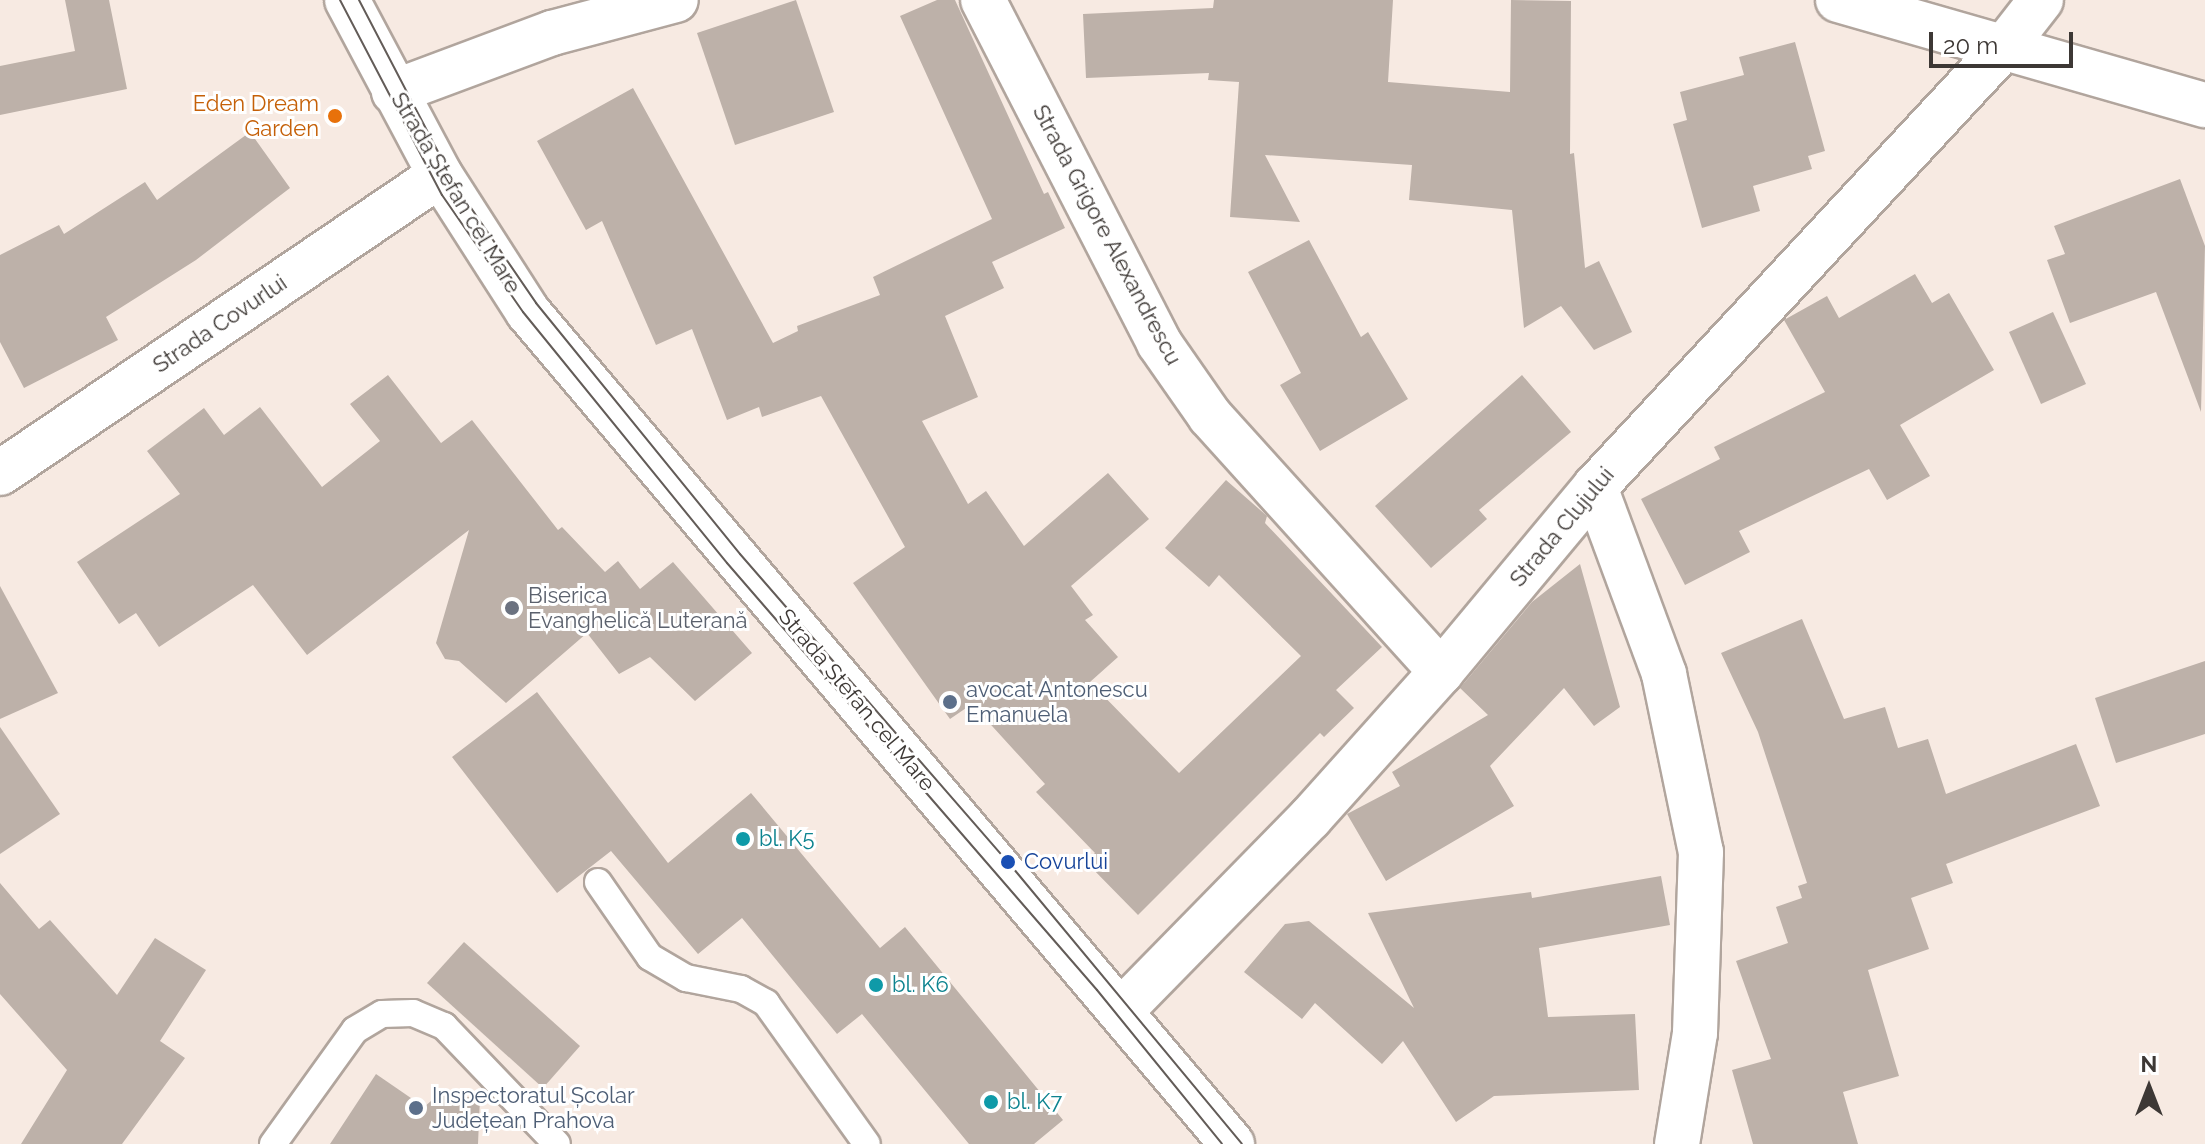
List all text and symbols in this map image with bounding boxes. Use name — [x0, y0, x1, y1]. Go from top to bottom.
scale bar — [1933, 16, 2077, 66]
text: 20 m — [1943, 31, 1998, 60]
street label: Strada Ștefan cel Mare — [385, 88, 527, 298]
place label: Eden Dream Garden — [193, 90, 319, 142]
street label: Strada Grigore Alexandrescu — [1027, 100, 1187, 370]
marker: Eden Dream Garden — [326, 107, 344, 125]
street label: Strada Covurlui — [148, 270, 292, 378]
street label: Strada Clujului — [1504, 462, 1620, 592]
place label: Biserica Evanghelică Luterană — [528, 582, 747, 634]
marker: Biserica Evanghelică Luterană — [503, 599, 521, 617]
street label: Strada Ștefan cel Mare — [773, 603, 941, 797]
place label: avocat Antonescu Emanuela — [966, 676, 1148, 728]
marker: avocat Antonescu Emanuela — [941, 693, 959, 711]
place label: bl. K5 — [759, 826, 814, 852]
marker: bl. K5 — [734, 830, 752, 848]
place label: Covurlui — [1024, 849, 1108, 875]
marker: Covurlui — [999, 853, 1017, 871]
place label: bl. K6 — [892, 972, 949, 998]
marker: bl. K6 — [867, 976, 885, 994]
north arrow — [2109, 1048, 2189, 1128]
text: N — [2141, 1051, 2157, 1077]
place label: Inspectoratul Școlar Județean Prahova — [432, 1082, 635, 1134]
place label: bl. K7 — [1007, 1089, 1062, 1115]
marker: bl. K7 — [982, 1093, 1000, 1111]
marker: Inspectoratul Școlar Județean Prahova — [407, 1099, 425, 1117]

